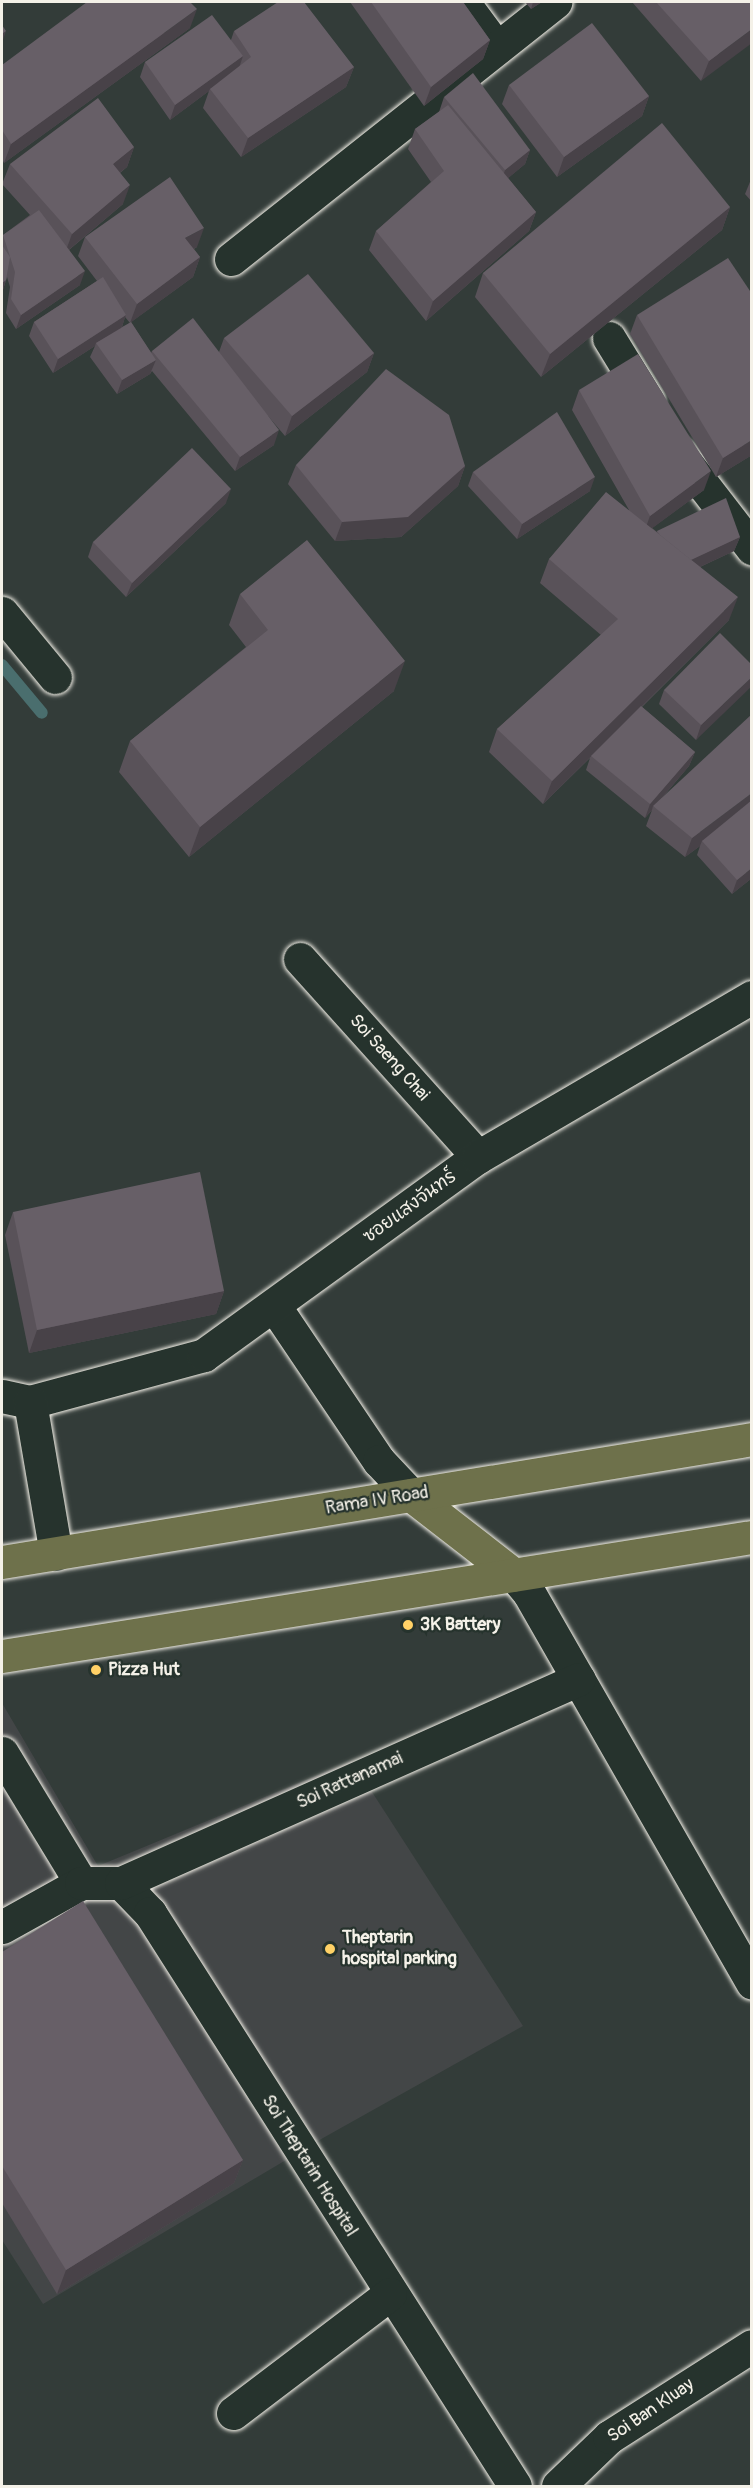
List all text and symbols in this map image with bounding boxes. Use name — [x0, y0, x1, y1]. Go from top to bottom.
street label: Soi Saeng Chai — [345, 1010, 433, 1106]
street label: ซอยแสงจันทร์ — [359, 1166, 461, 1248]
street label: Rama IV Road — [324, 1482, 430, 1520]
place label: 3K Battery — [420, 1614, 500, 1636]
marker: 3K Battery — [401, 1618, 415, 1632]
place label: Pizza Hut — [108, 1659, 180, 1681]
marker: Pizza Hut — [89, 1663, 103, 1677]
street label: Soi Rattanamai — [294, 1748, 406, 1814]
place label: Theptarin hospital parking — [342, 1928, 457, 1970]
marker: Theptarin hospital parking — [323, 1942, 337, 1956]
street label: Soi Theptarin Hospital — [257, 2091, 361, 2241]
street label: Soi Ban Kluay — [604, 2374, 698, 2448]

